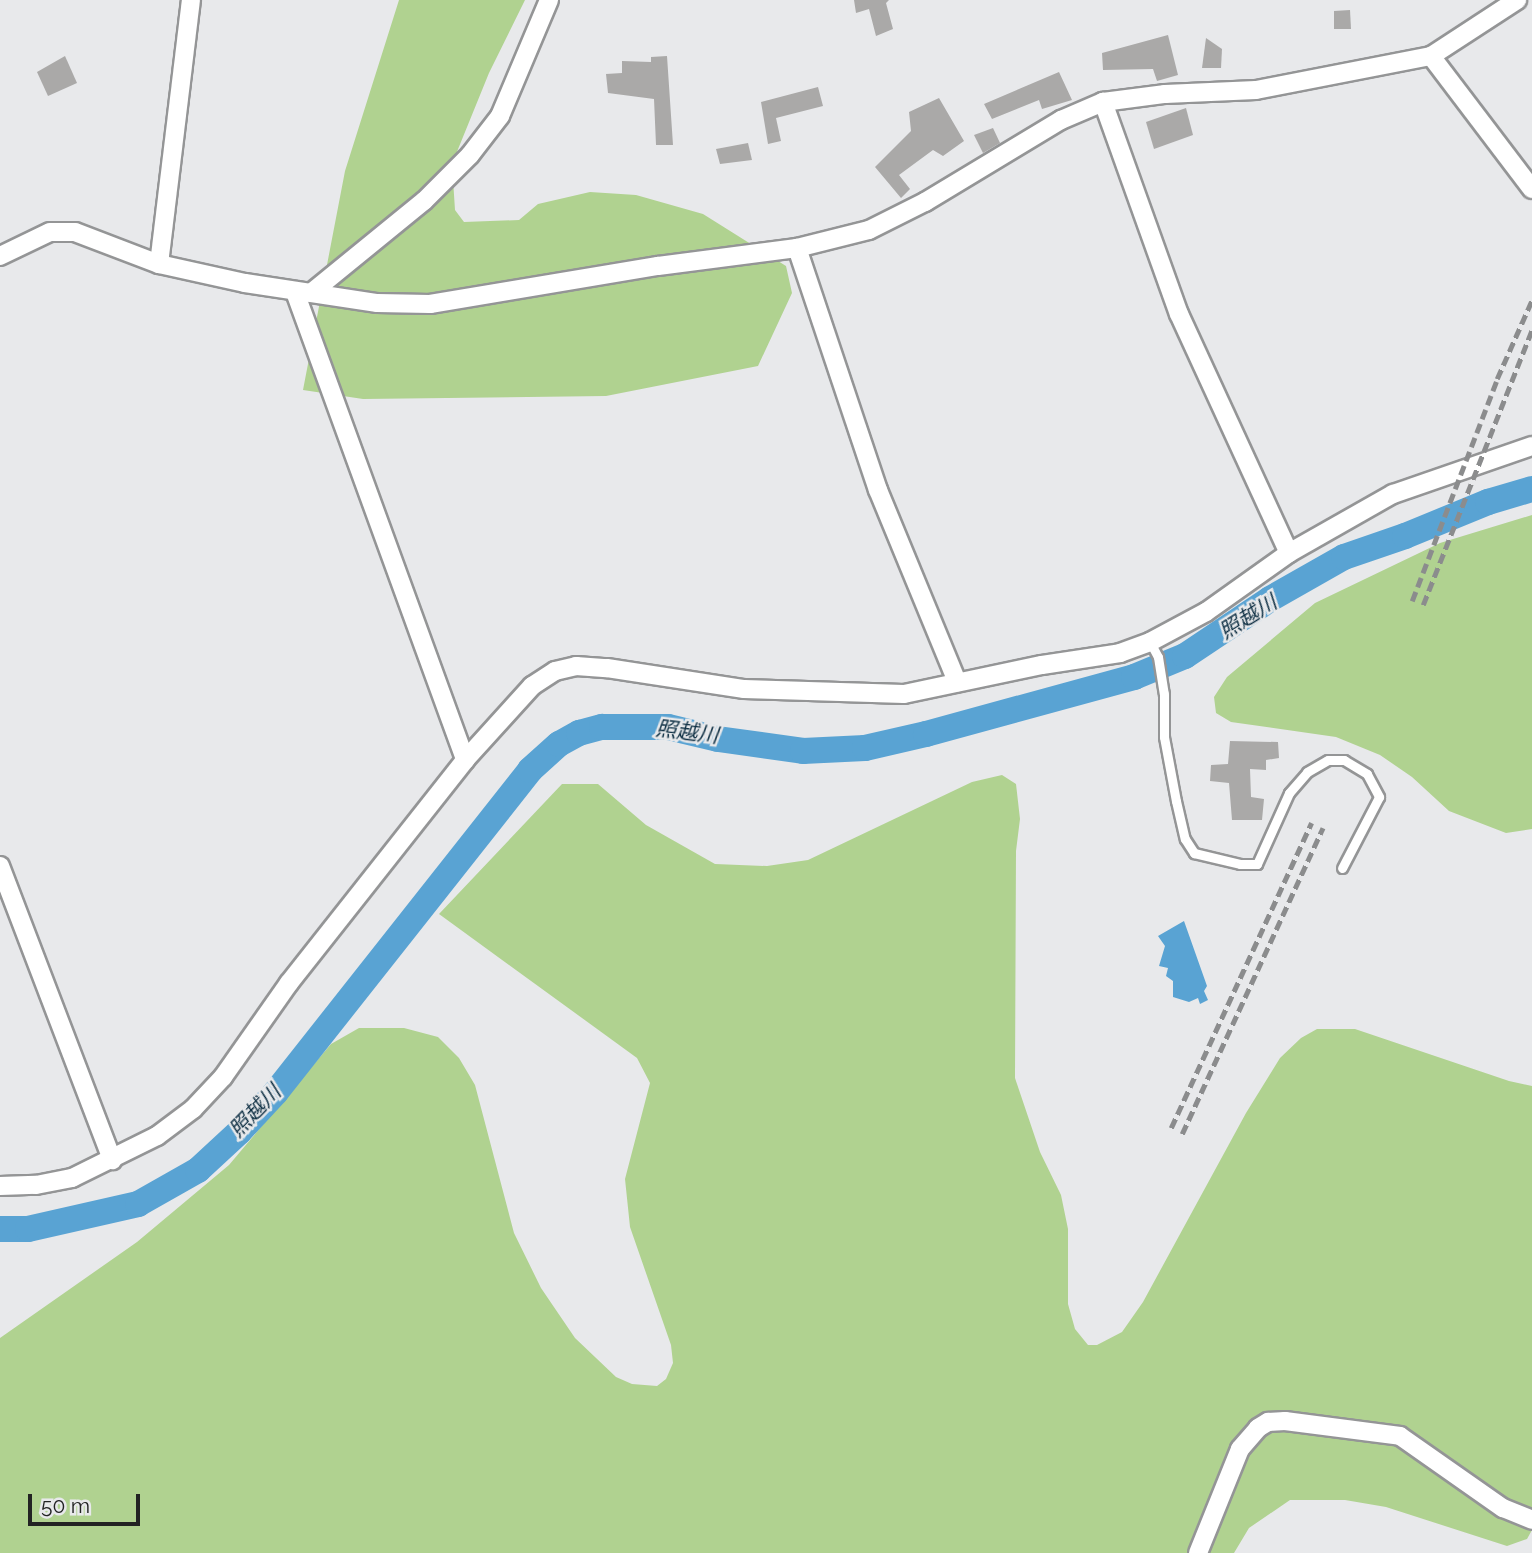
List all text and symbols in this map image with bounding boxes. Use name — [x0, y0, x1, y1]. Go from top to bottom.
water label: 照越川 — [1215, 590, 1281, 644]
water label: 照越川 — [654, 716, 720, 748]
water label: 照越川 — [224, 1080, 286, 1142]
scale bar — [32, 1480, 144, 1524]
text: 50 m — [41, 1493, 90, 1518]

